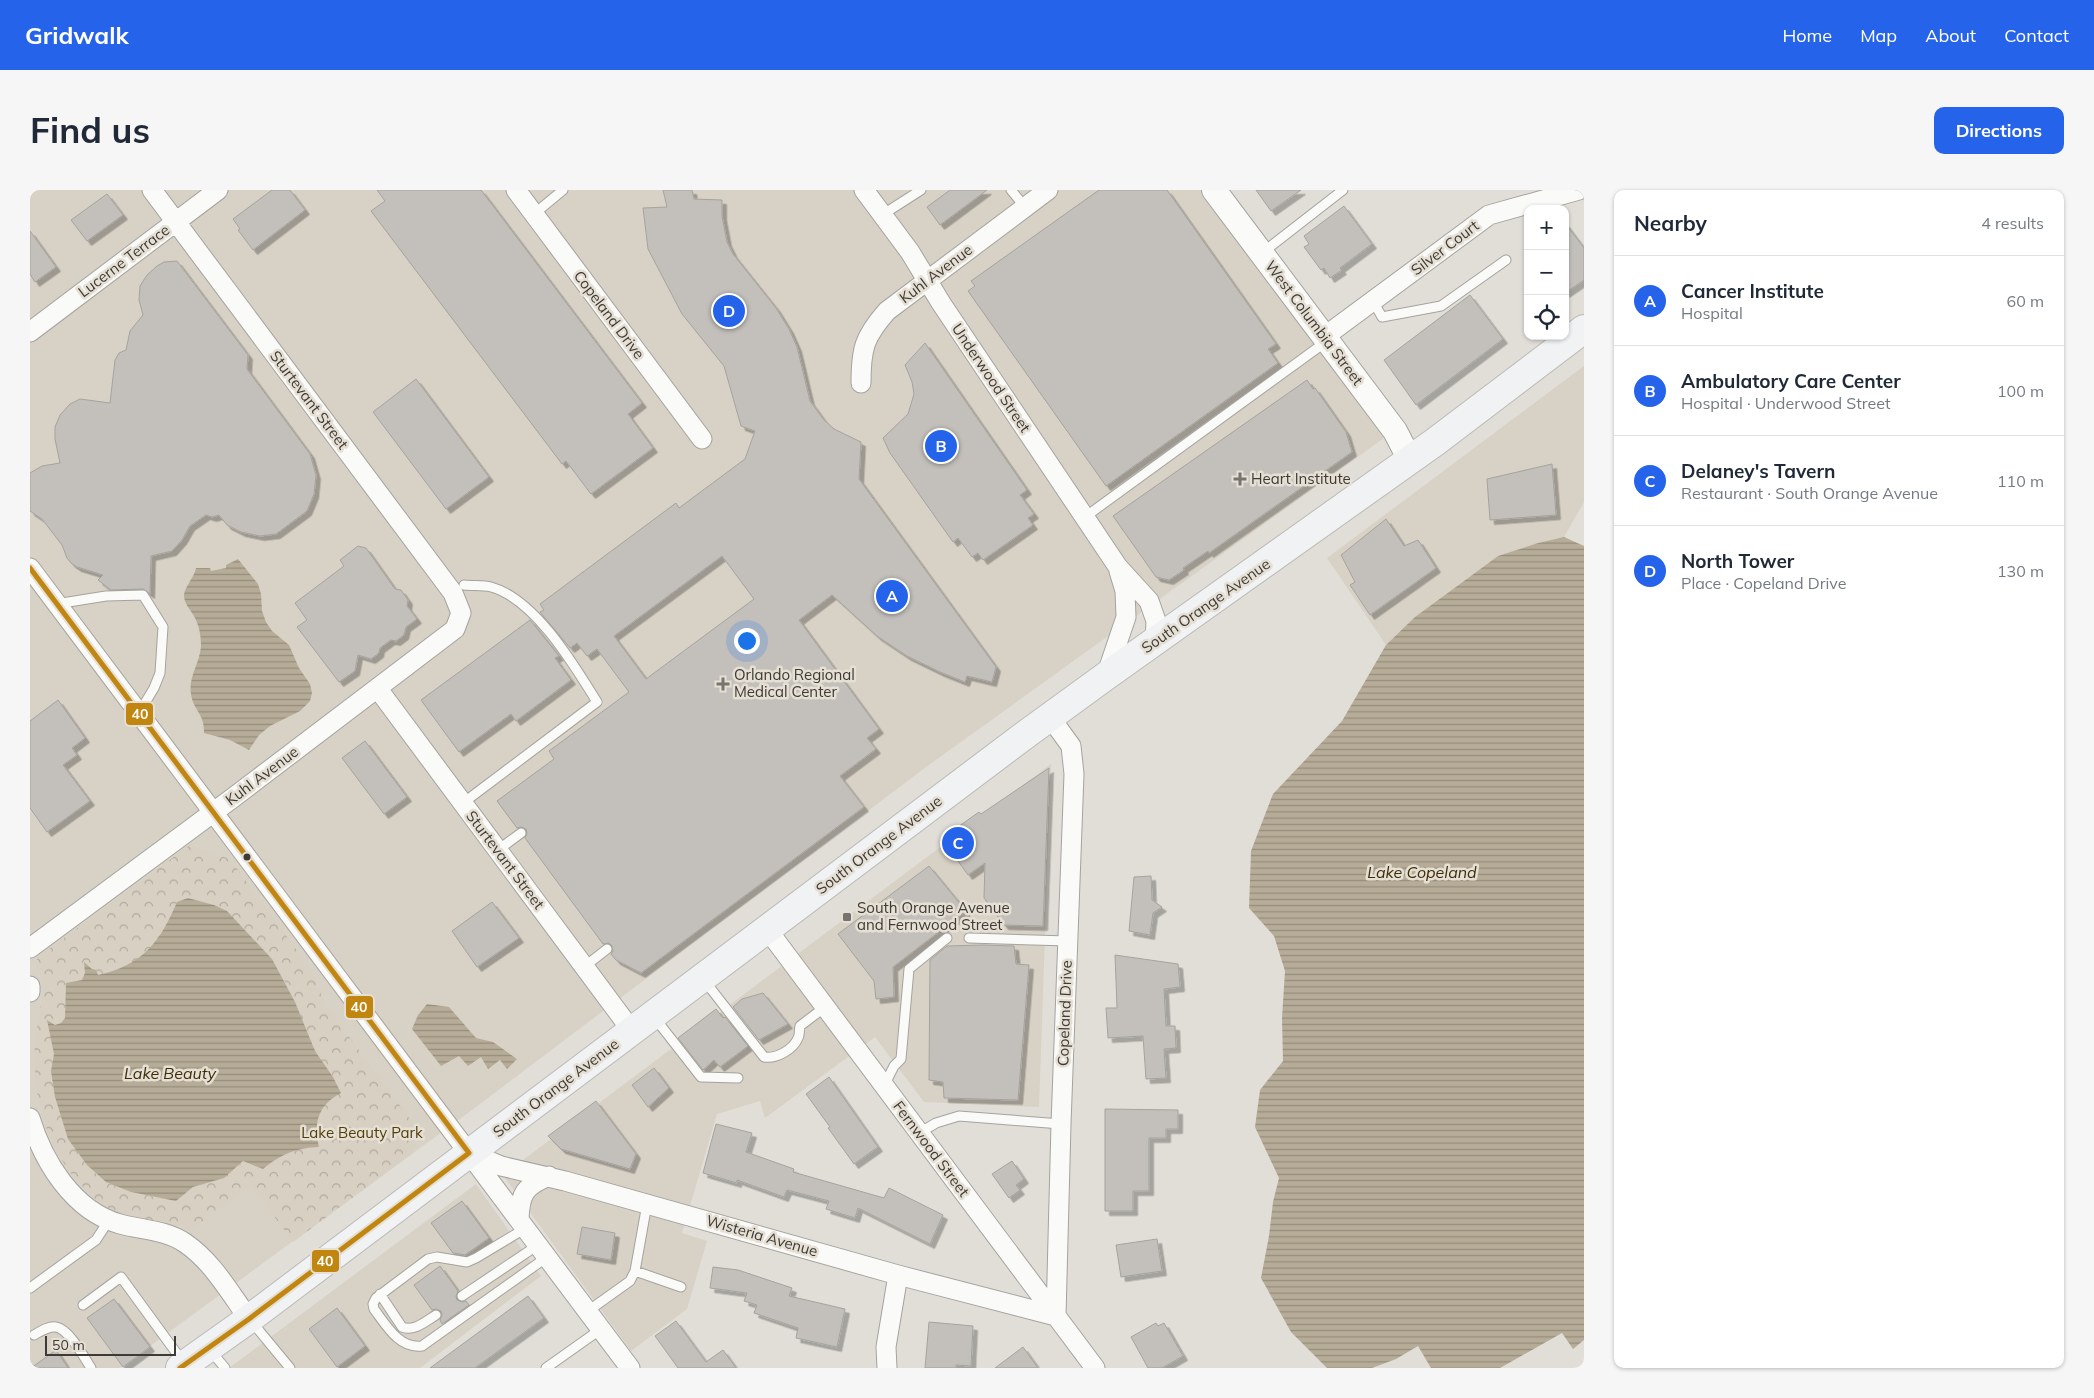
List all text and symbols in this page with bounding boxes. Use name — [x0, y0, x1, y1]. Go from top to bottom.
text: Gridwalk — [25, 20, 129, 50]
text: Home — [1782, 24, 1832, 47]
text: Map — [1860, 24, 1897, 47]
text: About — [1925, 24, 1976, 47]
text: Contact — [2004, 24, 2069, 47]
button: Directions — [1934, 107, 2064, 154]
text: Find us — [30, 108, 150, 152]
map controls — [1524, 205, 1569, 340]
button: + — [1524, 205, 1569, 250]
text: Nearby — [1634, 210, 1707, 236]
text: 4 results — [1981, 213, 2044, 233]
street label: Silver Court — [1407, 216, 1482, 279]
street label: Lucerne Terrace — [74, 220, 173, 301]
street label: Kuhl Avenue — [895, 240, 976, 307]
button: − — [1524, 250, 1569, 295]
street label: West Columbia Street — [1261, 257, 1367, 389]
street label: Copeland Drive — [570, 267, 649, 363]
text: Cancer Institute — [1681, 279, 1824, 303]
text: A — [1644, 291, 1656, 311]
text: 60 m — [2007, 291, 2044, 311]
pin: D — [713, 292, 745, 330]
button: locate — [1524, 295, 1569, 340]
text: Hospital — [1681, 303, 1743, 323]
street label: Underwood Street — [948, 320, 1035, 436]
street label: Sturtevant Street — [266, 347, 353, 453]
text: Ambulatory Care Center — [1681, 369, 1901, 393]
text: B — [1644, 381, 1656, 401]
text: 100 m — [1997, 381, 2044, 401]
text: Hospital · Underwood Street — [1681, 393, 1891, 413]
pin: B — [925, 427, 957, 465]
text: Delaney's Tavern — [1681, 459, 1835, 483]
place label: Heart Institute — [1251, 469, 1351, 488]
text: C — [1645, 471, 1655, 491]
text: 110 m — [1997, 471, 2044, 491]
marker: Heart Institute — [1233, 472, 1247, 486]
text: Restaurant · South Orange Avenue — [1681, 483, 1938, 503]
text: North Tower — [1681, 549, 1794, 573]
street label: South Orange Avenue — [1138, 554, 1274, 657]
text: D — [1644, 561, 1656, 581]
text: 130 m — [1997, 561, 2044, 581]
text: Place · Copeland Drive — [1681, 573, 1846, 593]
pin: A — [876, 577, 908, 615]
your location — [734, 628, 760, 654]
place label: Orlando Regional Medical Center — [734, 665, 855, 701]
marker: Orlando Regional Medical Center — [716, 677, 730, 691]
line badge: 40 — [125, 702, 154, 726]
text: 40 — [132, 705, 148, 723]
street label: Kuhl Avenue — [221, 742, 302, 809]
street label: South Orange Avenue — [812, 791, 945, 898]
street label: Sturtevant Street — [462, 807, 549, 913]
pin: C — [942, 824, 974, 862]
unlabelled marker — [242, 852, 252, 862]
water label: Lake Copeland — [1367, 862, 1477, 882]
place label: South Orange Avenue and Fernwood Street — [857, 898, 1010, 934]
marker: South Orange Avenue and Fernwood Street — [841, 911, 853, 923]
street label: Copeland Drive — [1053, 960, 1076, 1066]
line badge: 40 — [345, 995, 374, 1019]
text: 40 — [351, 998, 367, 1016]
street label: South Orange Avenue — [489, 1034, 622, 1141]
water label: Lake Beauty — [124, 1063, 216, 1083]
street label: Fernwood Street — [889, 1097, 974, 1200]
park label: Lake Beauty Park — [301, 1123, 423, 1142]
street label: Wisteria Avenue — [704, 1211, 820, 1261]
line badge: 40 — [311, 1249, 340, 1273]
text: 40 — [317, 1252, 333, 1270]
scale bar — [45, 1333, 176, 1356]
text: 50 m — [52, 1336, 85, 1354]

